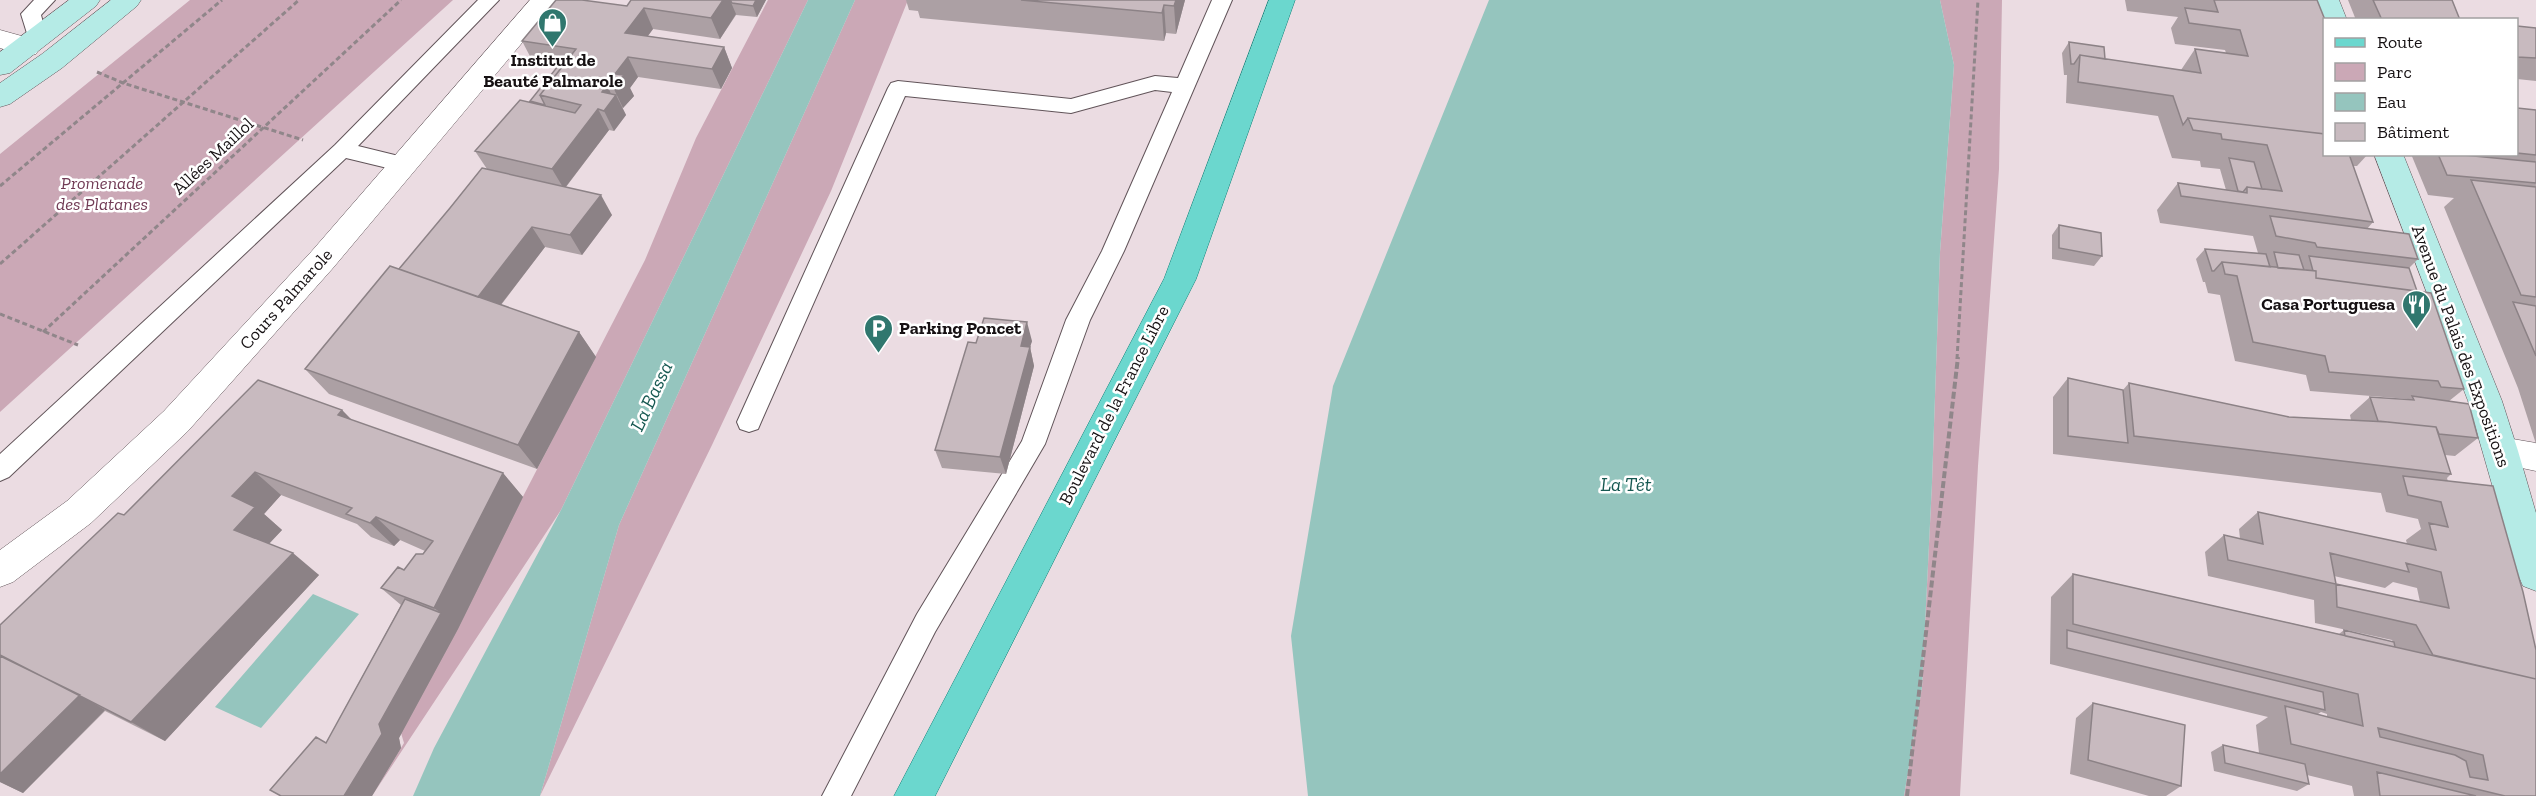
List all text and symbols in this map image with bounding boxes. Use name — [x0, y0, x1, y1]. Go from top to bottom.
shop icon: Institut de Beauté Palmarole — [537, 7, 569, 49]
legend — [2323, 18, 2518, 156]
text: Route — [2377, 31, 2422, 53]
place label: Institut de Beauté Palmarole — [483, 49, 623, 92]
text: Parc — [2377, 61, 2412, 83]
text: Eau — [2377, 91, 2406, 113]
street label: Allées Maillol — [168, 113, 258, 199]
text: Bâtiment — [2377, 121, 2450, 143]
park label: Promenade des Platanes — [56, 172, 148, 215]
street label: Avenue du Palais des Expositions — [2407, 222, 2515, 470]
street label: Cours Palmarole — [235, 244, 337, 354]
restaurant icon: Casa Portuguesa — [2400, 288, 2432, 330]
place label: Casa Portuguesa — [2261, 293, 2395, 315]
street label: Boulevard de la France Libre — [1054, 302, 1174, 508]
parking icon: Parking Poncet — [862, 312, 894, 354]
place label: Parking Poncet — [899, 317, 1022, 339]
water label: La Bassa — [625, 358, 677, 434]
water label: La Têt — [1600, 472, 1652, 496]

